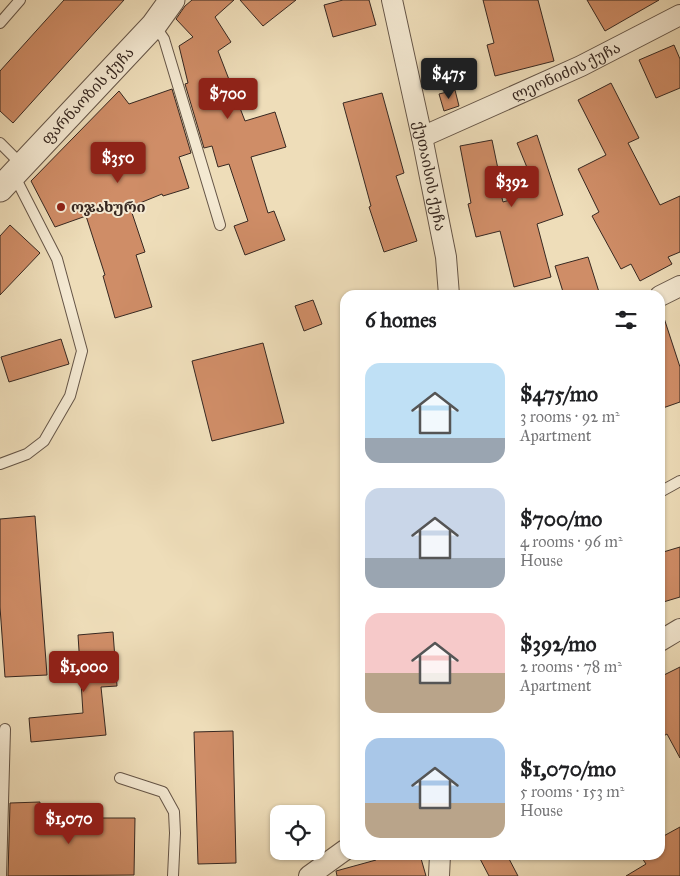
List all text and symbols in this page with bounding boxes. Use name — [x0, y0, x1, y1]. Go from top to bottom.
street label: ლეონიძის ქუჩა — [509, 38, 623, 105]
street label: ფარნაოზის ქუჩა — [38, 43, 138, 148]
pin: $475 — [419, 58, 479, 100]
text: $475 — [432, 64, 466, 83]
pin: $700 — [198, 78, 258, 120]
text: $700 — [210, 84, 246, 103]
street label: ქუთაისის ქუჩა — [410, 119, 450, 233]
pin: $350 — [88, 142, 148, 184]
text: $350 — [102, 148, 134, 167]
pin: $392 — [482, 166, 542, 208]
text: $392 — [496, 172, 528, 191]
place label: ოჯახური — [71, 198, 146, 216]
marker: ოჯახური — [55, 201, 67, 213]
icon: filters — [612, 306, 640, 334]
text: 6 homes — [365, 307, 437, 333]
text: $475/mo — [520, 381, 598, 407]
icon: home — [405, 383, 465, 443]
text: 3 rooms · 92 m² — [520, 407, 620, 426]
text: Apartment — [520, 426, 592, 445]
text: $700/mo — [520, 506, 602, 532]
icon: home — [405, 508, 465, 568]
text: 4 rooms · 96 m² — [520, 532, 623, 551]
text: House — [520, 551, 563, 570]
text: $392/mo — [520, 631, 597, 657]
icon: home — [405, 633, 465, 693]
pin: $1,000 — [43, 650, 125, 693]
text: $1,000 — [60, 657, 108, 676]
text: 2 rooms · 78 m² — [520, 657, 622, 676]
text: Apartment — [520, 676, 592, 695]
text: $1,070/mo — [520, 756, 616, 782]
icon: home — [405, 758, 465, 818]
text: 5 rooms · 153 m² — [520, 782, 624, 801]
text: House — [520, 801, 563, 820]
pin: $1,070 — [28, 802, 110, 845]
map controls — [270, 805, 325, 860]
button: locate — [270, 805, 325, 860]
text: $1,070 — [45, 809, 93, 828]

